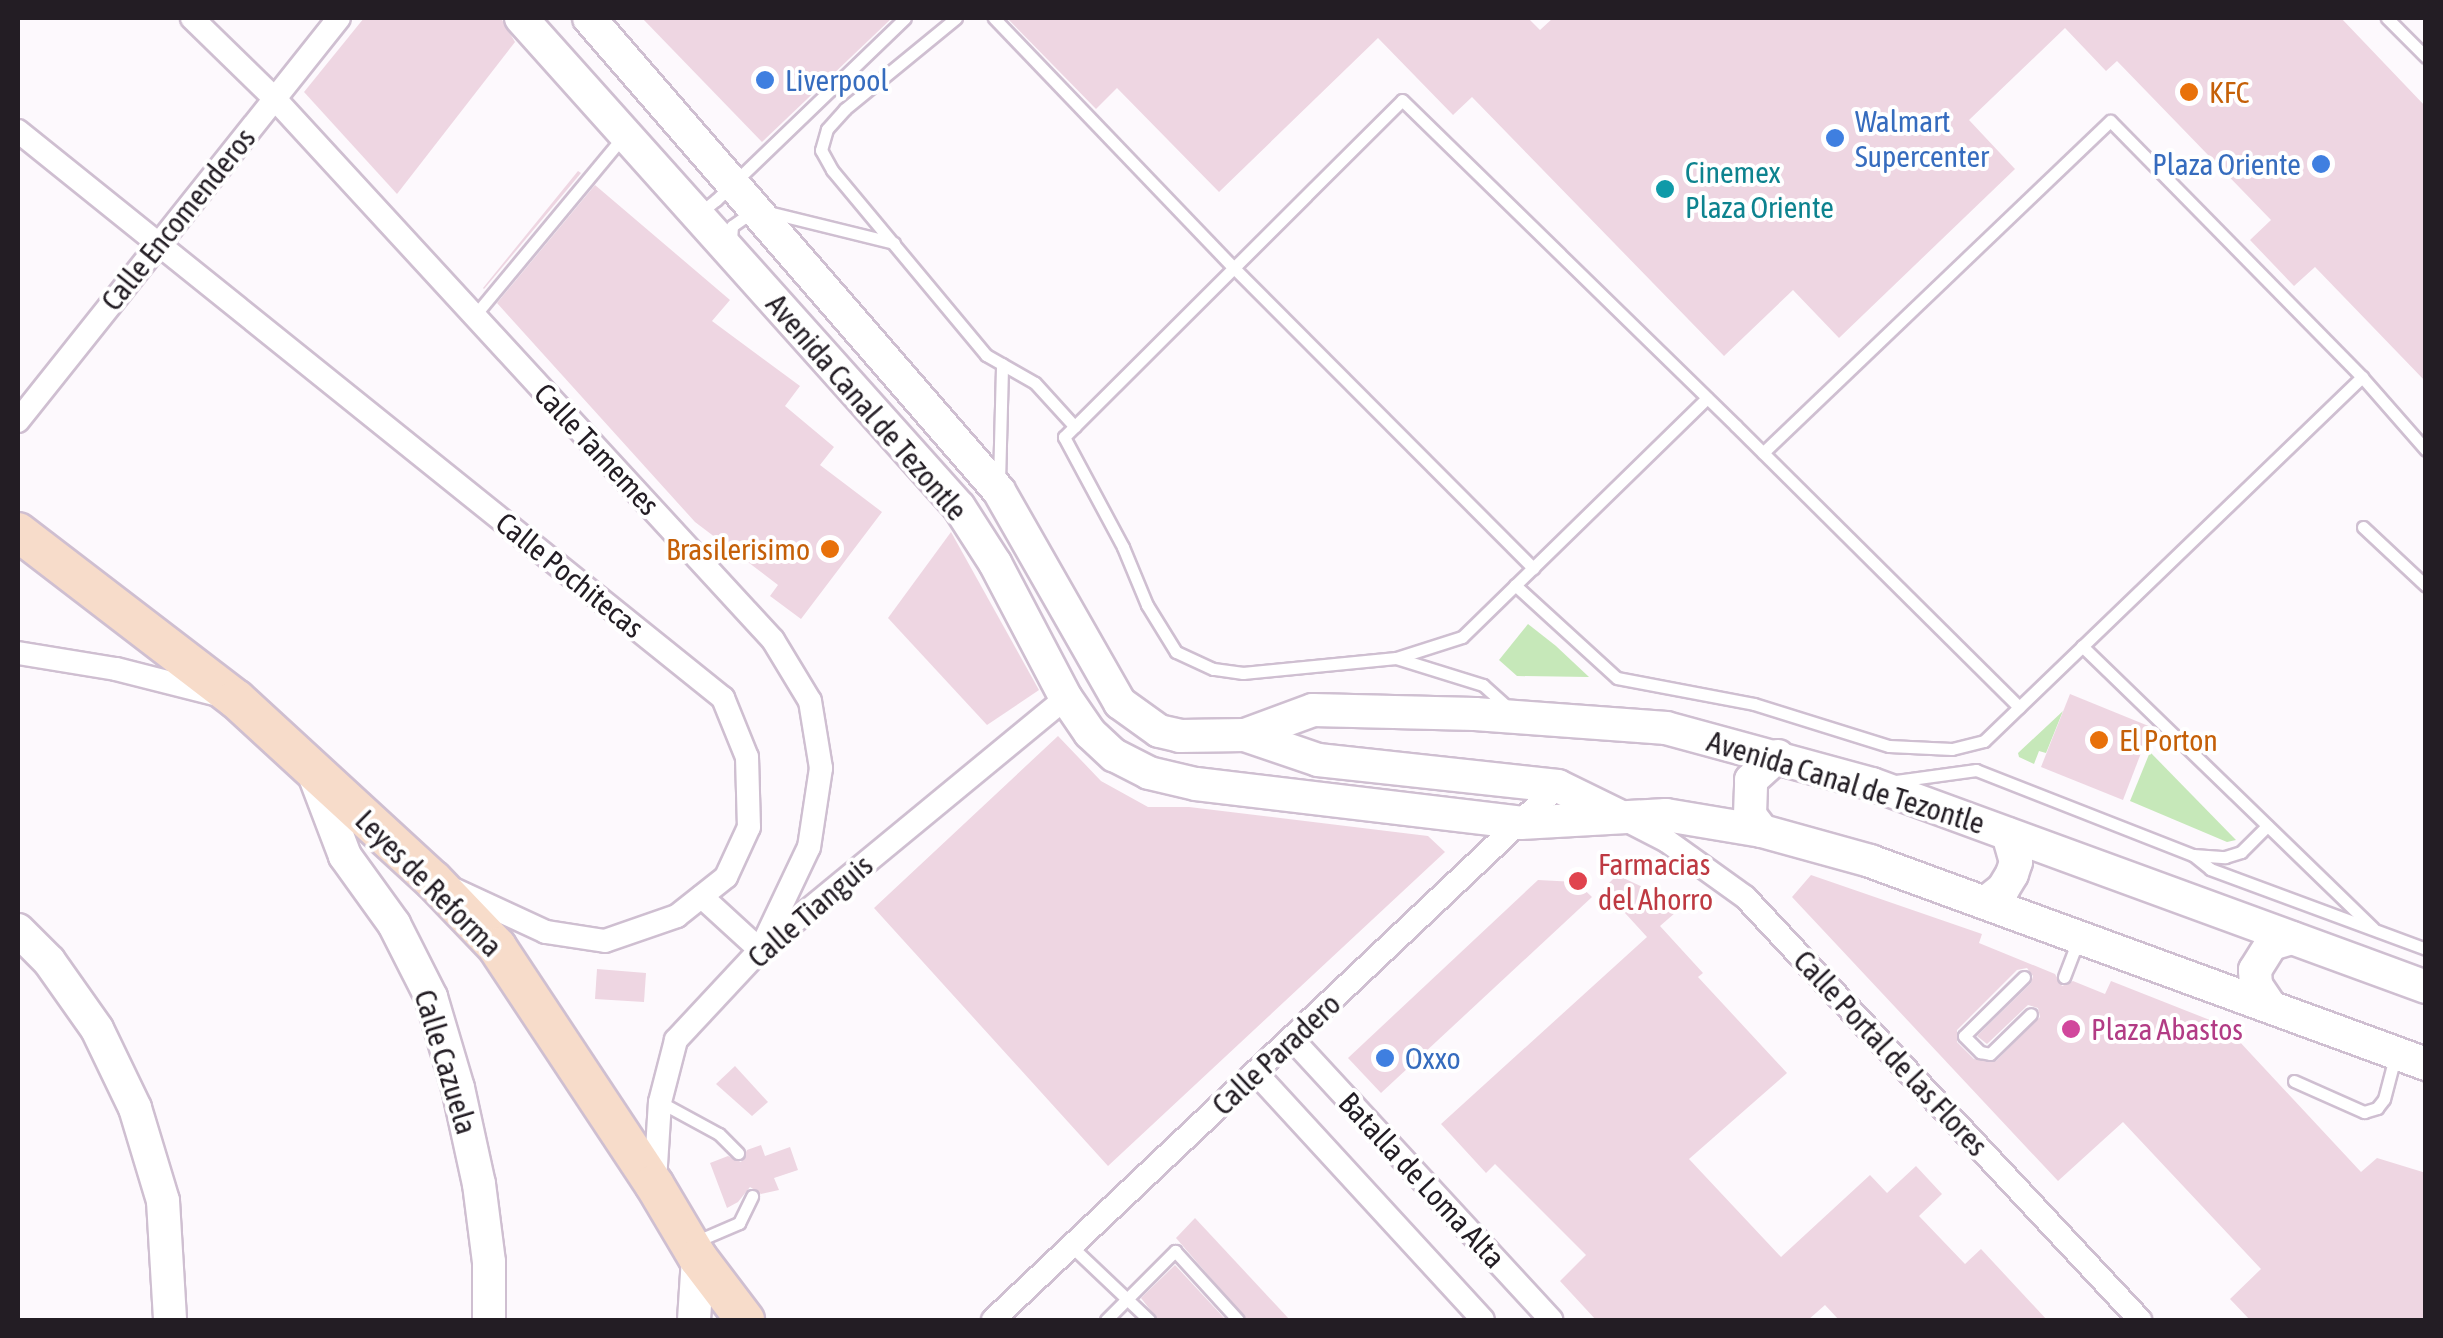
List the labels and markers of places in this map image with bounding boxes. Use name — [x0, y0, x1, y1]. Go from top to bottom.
place label: Liverpool — [785, 62, 888, 98]
marker: Liverpool — [754, 69, 776, 91]
place label: KFC — [2209, 74, 2249, 110]
marker: KFC — [2178, 81, 2200, 103]
place label: Walmart Supercenter — [1855, 103, 1989, 174]
marker: Walmart Supercenter — [1824, 127, 1846, 149]
place label: Plaza Oriente — [2152, 146, 2301, 182]
marker: Plaza Oriente — [2310, 153, 2332, 175]
place label: Cinemex Plaza Oriente — [1685, 154, 1834, 224]
marker: Cinemex Plaza Oriente — [1654, 178, 1676, 200]
place label: Brasilerisimo — [666, 531, 810, 567]
marker: Brasilerisimo — [819, 538, 841, 560]
place label: El Porton — [2119, 722, 2218, 758]
marker: El Porton — [2088, 729, 2110, 751]
place label: Farmacias del Ahorro — [1598, 846, 1713, 916]
marker: Farmacias del Ahorro — [1567, 870, 1589, 892]
place label: Plaza Abastos — [2091, 1011, 2243, 1047]
marker: Plaza Abastos — [2060, 1018, 2082, 1040]
place label: Oxxo — [1405, 1040, 1461, 1076]
marker: Oxxo — [1374, 1047, 1396, 1069]

